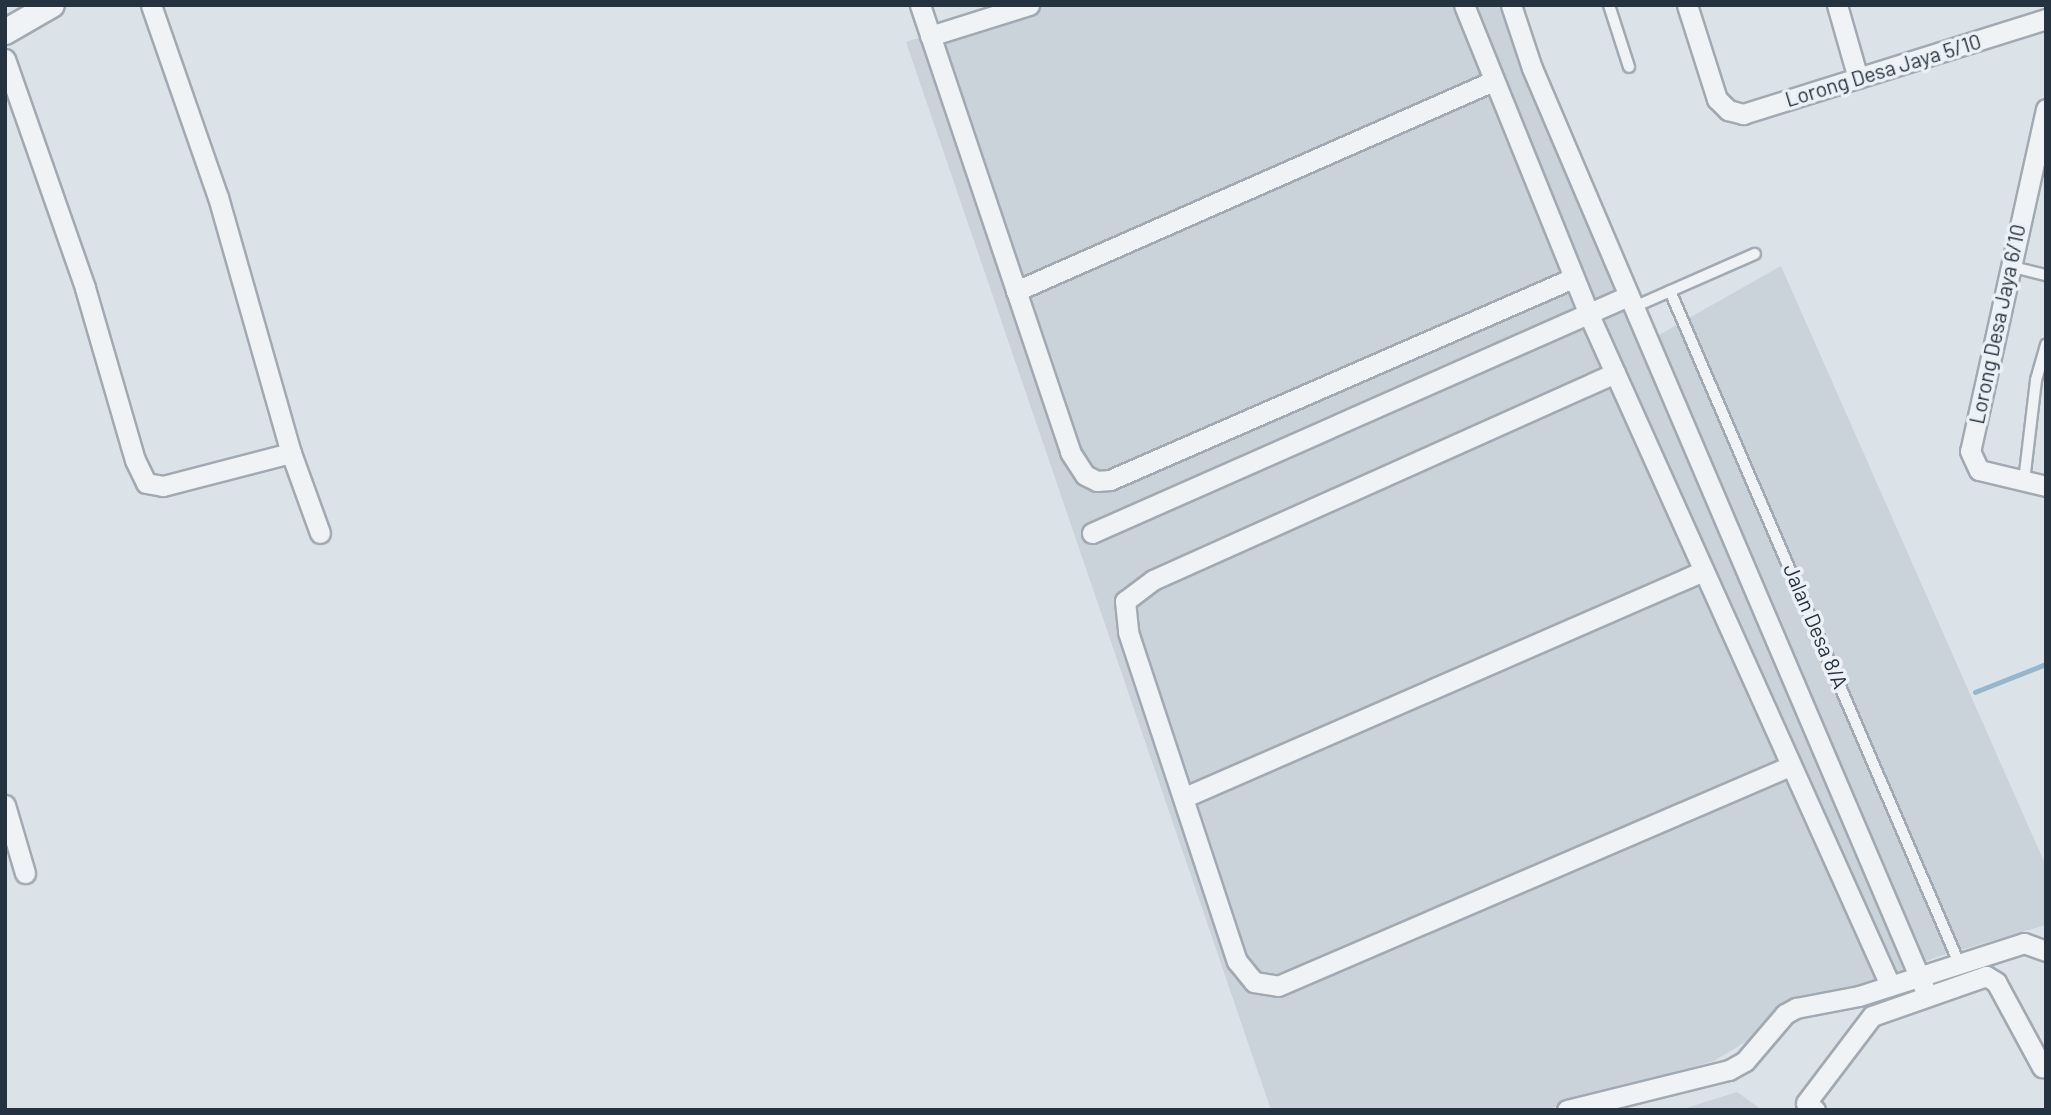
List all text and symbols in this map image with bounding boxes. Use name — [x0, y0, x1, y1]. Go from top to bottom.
street label: Lorong Desa Jaya 5/10 — [1782, 28, 1984, 112]
street label: Lorong Desa Jaya 6/10 — [1964, 222, 2030, 426]
street label: Jalan Desa 8/A — [1778, 560, 1854, 692]

